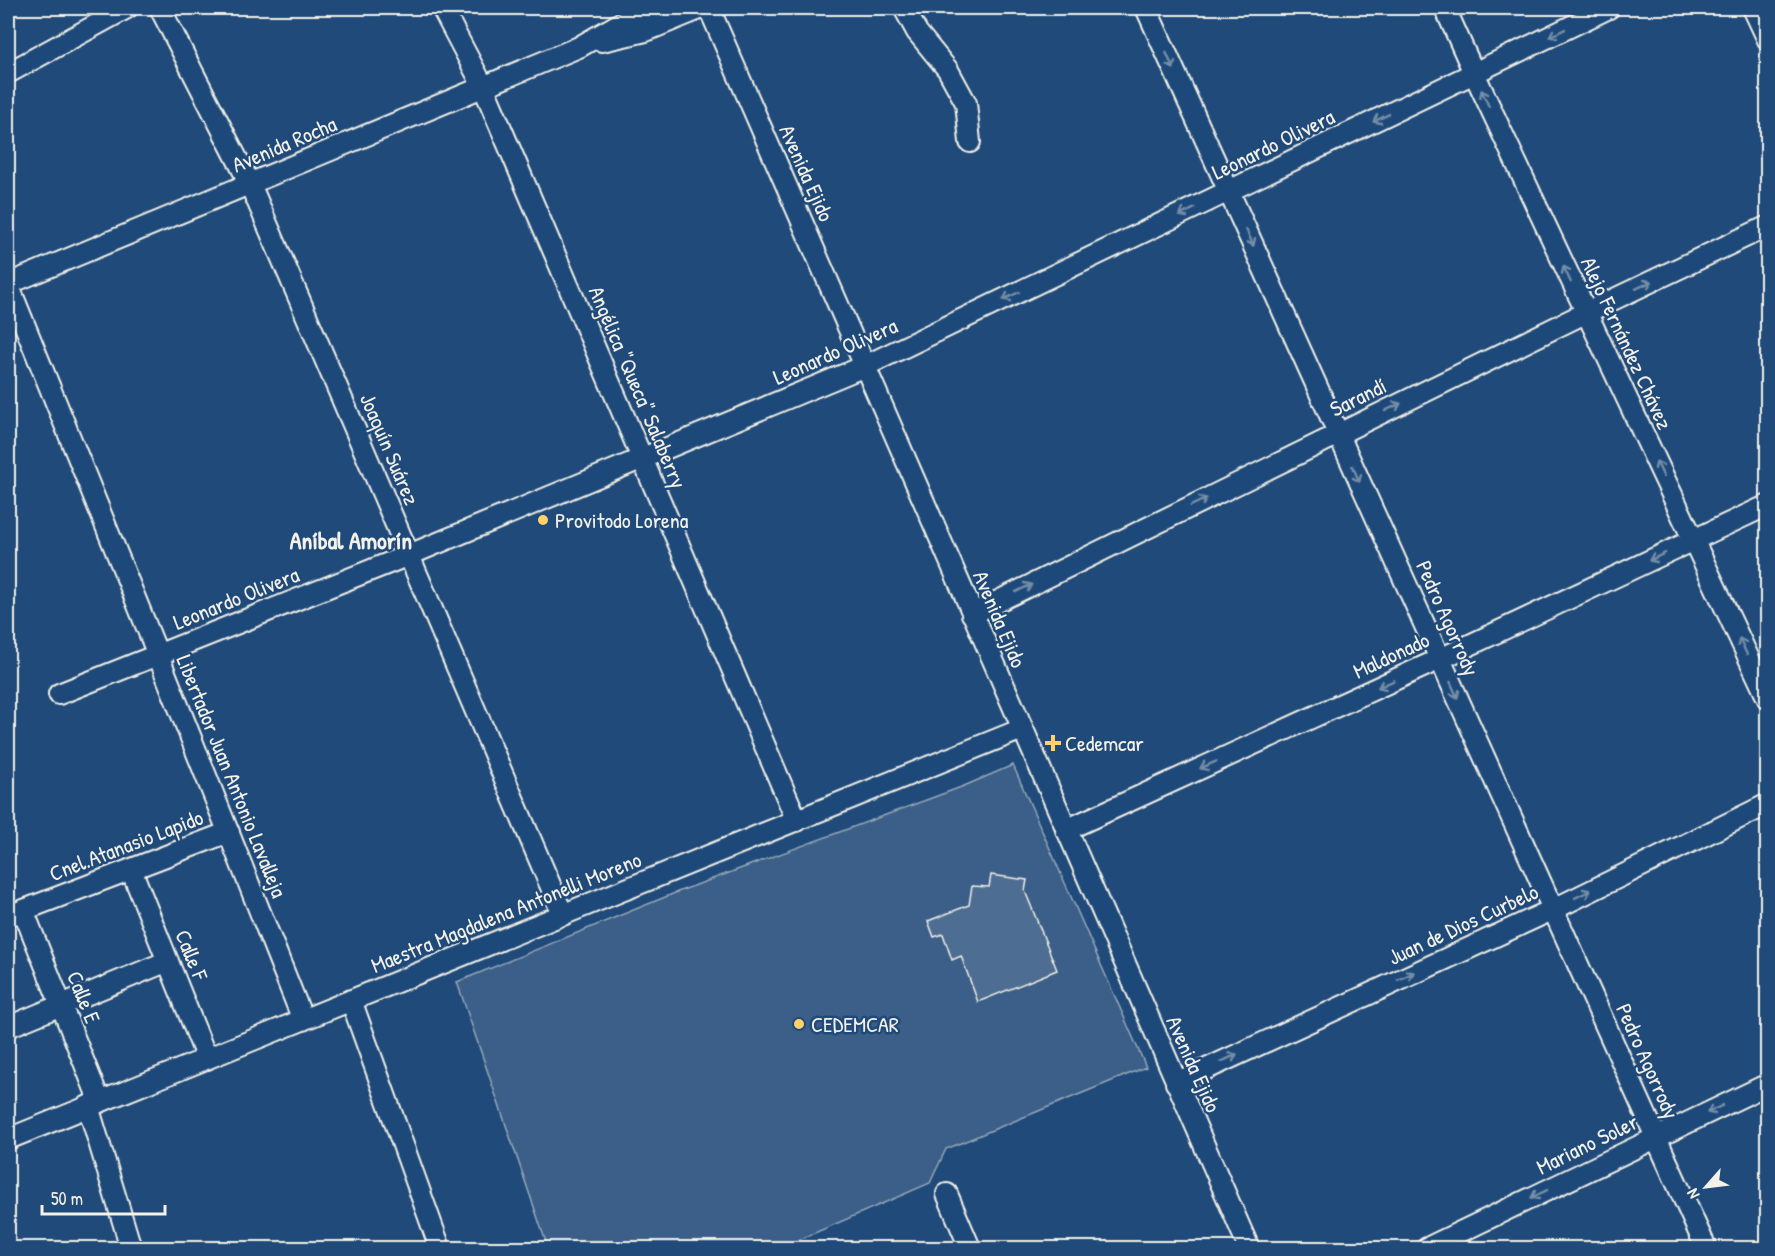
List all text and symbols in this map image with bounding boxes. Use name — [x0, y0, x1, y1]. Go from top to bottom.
one-way arrow — [1548, 28, 1566, 39]
one-way arrow — [1164, 51, 1176, 69]
one-way arrow — [1478, 89, 1490, 107]
street label: Leonardo Olivera — [1207, 101, 1340, 187]
street label: Avenida Rocha — [227, 108, 341, 179]
one-way arrow — [1373, 113, 1391, 125]
street label: Avenida Ejido — [772, 120, 842, 226]
one-way arrow — [1178, 207, 1196, 219]
one-way arrow — [1245, 229, 1256, 247]
street label: Alejo Fernández Chávez — [1574, 252, 1680, 434]
one-way arrow — [1561, 266, 1573, 284]
one-way arrow — [1634, 278, 1652, 290]
street label: Angélica "Queca" Salaberry — [582, 281, 694, 493]
one-way arrow — [1002, 291, 1020, 303]
street label: Leonardo Olivera — [768, 310, 902, 392]
street label: Sarandí — [1325, 371, 1391, 423]
street label: Joaquín Suárez — [353, 388, 427, 510]
one-way arrow — [1384, 400, 1402, 412]
one-way arrow — [1653, 461, 1665, 479]
one-way arrow — [1351, 464, 1362, 482]
one-way arrow — [1190, 495, 1208, 507]
place label: Provitodo Lorena — [555, 505, 689, 535]
marker: Provitodo Lorena — [536, 513, 550, 527]
district label: Aníbal Amorín — [290, 524, 412, 556]
one-way arrow — [1649, 551, 1667, 563]
street label: Pedro Agorrody — [1409, 556, 1487, 680]
street label: Leonardo Olivera — [169, 559, 304, 637]
street label: Avenida Ejido — [966, 566, 1034, 672]
one-way arrow — [1015, 581, 1033, 593]
street label: Maldonado — [1348, 624, 1434, 686]
one-way arrow — [1736, 637, 1748, 655]
street label: Libertador Juan Antonio Lavalleja — [170, 650, 295, 902]
one-way arrow — [1377, 678, 1395, 690]
one-way arrow — [1449, 680, 1460, 698]
place label: Cedemcar — [1065, 728, 1144, 758]
marker: Cedemcar — [1046, 736, 1060, 750]
one-way arrow — [1200, 759, 1218, 771]
street label: Cnel.Atanasio Lapido — [45, 802, 207, 888]
street label: Maestra Magdalena Antonelli Moreno — [366, 844, 646, 980]
street label: Juan de Dios Curbelo — [1383, 876, 1543, 972]
one-way arrow — [1573, 888, 1591, 900]
street label: Calle F — [168, 925, 216, 986]
street label: Calle E — [60, 966, 108, 1028]
one-way arrow — [1396, 970, 1414, 982]
street label: Pedro Agorrody — [1609, 999, 1687, 1123]
place label: CEDEMCAR — [811, 1009, 899, 1039]
street label: Avenida Ejido — [1159, 1011, 1229, 1117]
marker: CEDEMCAR — [792, 1017, 806, 1031]
one-way arrow — [1219, 1052, 1237, 1063]
one-way arrow — [1706, 1104, 1724, 1116]
street label: Mariano Soler — [1531, 1106, 1643, 1182]
north arrow — [1676, 1157, 1736, 1217]
scale bar — [42, 1178, 165, 1216]
text: N — [1681, 1185, 1704, 1203]
text: 50 m — [51, 1186, 83, 1211]
one-way arrow — [1531, 1189, 1549, 1200]

